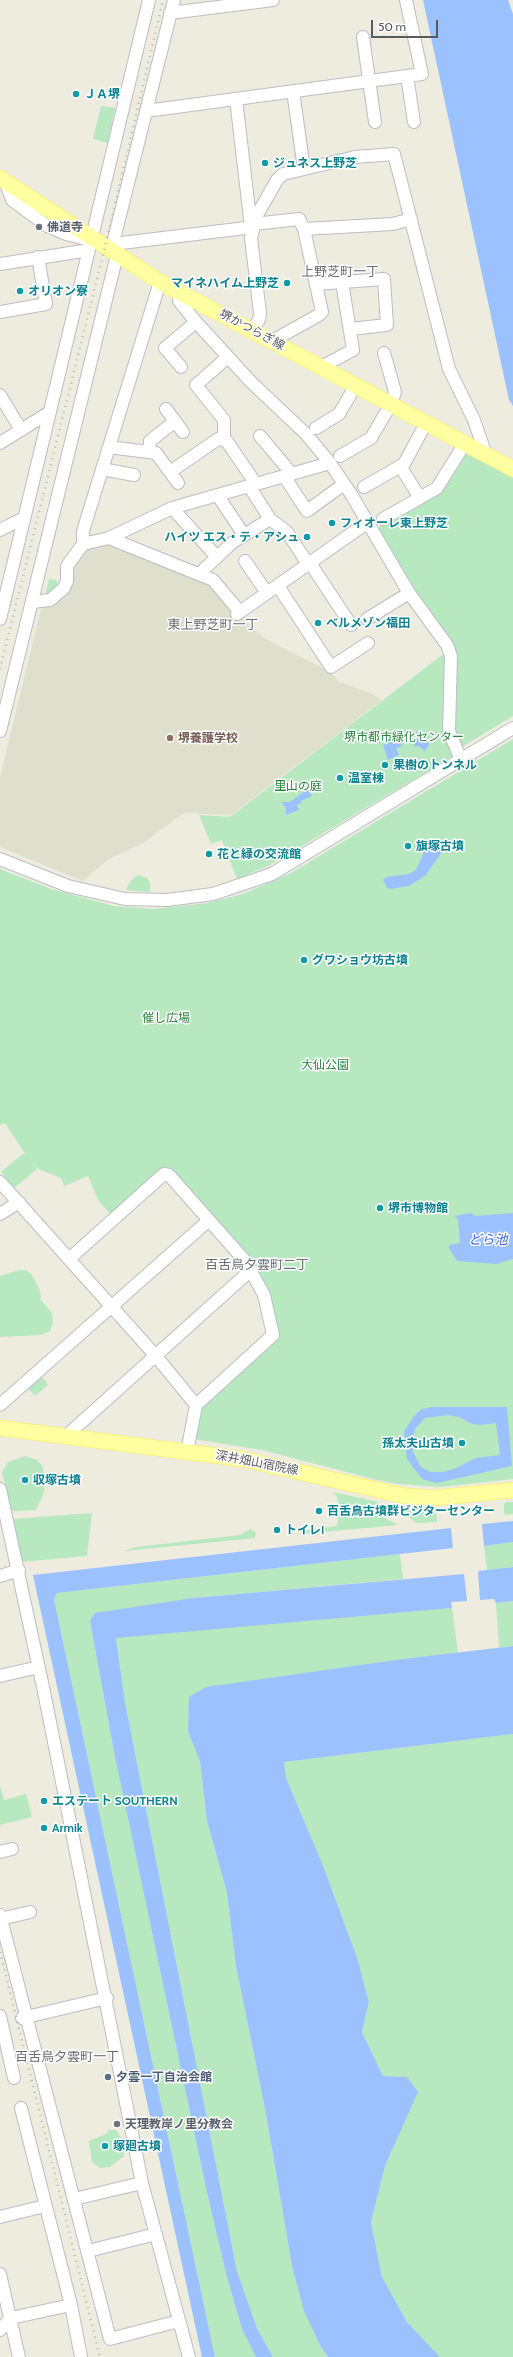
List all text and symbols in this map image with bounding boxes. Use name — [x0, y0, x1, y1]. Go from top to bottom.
scale bar — [373, 12, 440, 38]
text: 50 m — [378, 19, 406, 34]
place label: ＪＡ堺 — [84, 87, 120, 101]
marker: ＪＡ堺 — [71, 89, 81, 99]
place label: ジュネス上野芝 — [273, 156, 357, 170]
marker: ジュネス上野芝 — [260, 158, 270, 168]
place label: 佛道寺 — [47, 220, 83, 234]
marker: 佛道寺 — [34, 222, 44, 232]
district label: 上野芝町一丁 — [301, 264, 379, 280]
place label: マイネハイム上野芝 — [171, 276, 279, 290]
marker: マイネハイム上野芝 — [282, 278, 292, 288]
place label: オリオン寮 — [28, 284, 88, 298]
marker: オリオン寮 — [15, 286, 25, 296]
street label: 堺かつらぎ線 — [217, 307, 287, 353]
place label: フィオーレ東上野芝 — [340, 516, 448, 530]
marker: フィオーレ東上野芝 — [327, 518, 337, 528]
place label: ハイツ エス・テ・アシュ — [164, 530, 299, 544]
marker: ハイツ エス・テ・アシュ — [302, 532, 312, 542]
place label: ベルメゾン福田 — [326, 616, 410, 630]
district label: 東上野芝町一丁 — [168, 617, 258, 633]
marker: ベルメゾン福田 — [313, 618, 323, 628]
park label: 堺市都市緑化センター — [344, 730, 464, 744]
place label: 堺養護学校 — [178, 731, 238, 745]
marker: 堺養護学校 — [165, 733, 175, 743]
place label: 果樹のトンネル — [393, 758, 477, 772]
marker: 果樹のトンネル — [380, 760, 390, 770]
place label: 温室棟 — [348, 771, 384, 785]
marker: 温室棟 — [335, 773, 345, 783]
park label: 里山の庭 — [274, 779, 322, 793]
place label: 旗塚古墳 — [416, 839, 464, 853]
marker: 旗塚古墳 — [403, 841, 413, 851]
place label: 花と緑の交流館 — [217, 847, 301, 861]
marker: 花と緑の交流館 — [204, 849, 214, 859]
place label: グワショウ坊古墳 — [312, 953, 408, 967]
marker: グワショウ坊古墳 — [299, 955, 309, 965]
park label: 催し広場 — [142, 1011, 190, 1025]
park label: 大仙公園 — [301, 1058, 349, 1072]
place label: 堺市博物館 — [388, 1201, 448, 1215]
marker: 堺市博物館 — [375, 1203, 385, 1213]
water label: どら池 — [469, 1232, 507, 1248]
district label: 百舌鳥夕雲町二丁 — [205, 1257, 309, 1273]
place label: 孫太夫山古墳 — [382, 1436, 454, 1450]
marker: 孫太夫山古墳 — [457, 1438, 467, 1448]
street label: 深井畑山宿院線 — [214, 1448, 300, 1478]
place label: 収塚古墳 — [33, 1473, 81, 1487]
marker: 収塚古墳 — [20, 1475, 30, 1485]
place label: 百舌鳥古墳群ビジターセンター — [327, 1504, 495, 1518]
marker: 百舌鳥古墳群ビジターセンター — [314, 1506, 324, 1516]
place label: トイレI — [285, 1523, 324, 1537]
marker: トイレI — [272, 1525, 282, 1535]
place label: エステート SOUTHERN — [52, 1794, 178, 1808]
marker: エステート SOUTHERN — [39, 1796, 49, 1806]
place label: Armik — [52, 1821, 83, 1835]
marker: Armik — [39, 1823, 49, 1833]
district label: 百舌鳥夕雲町一丁 — [15, 2049, 119, 2065]
place label: 夕雲一丁自治会館 — [116, 2070, 212, 2084]
marker: 夕雲一丁自治会館 — [103, 2072, 113, 2082]
place label: 天理教岸ノ里分教会 — [125, 2117, 233, 2131]
marker: 天理教岸ノ里分教会 — [112, 2119, 122, 2129]
place label: 塚廻古墳 — [113, 2139, 161, 2153]
marker: 塚廻古墳 — [100, 2141, 110, 2151]

